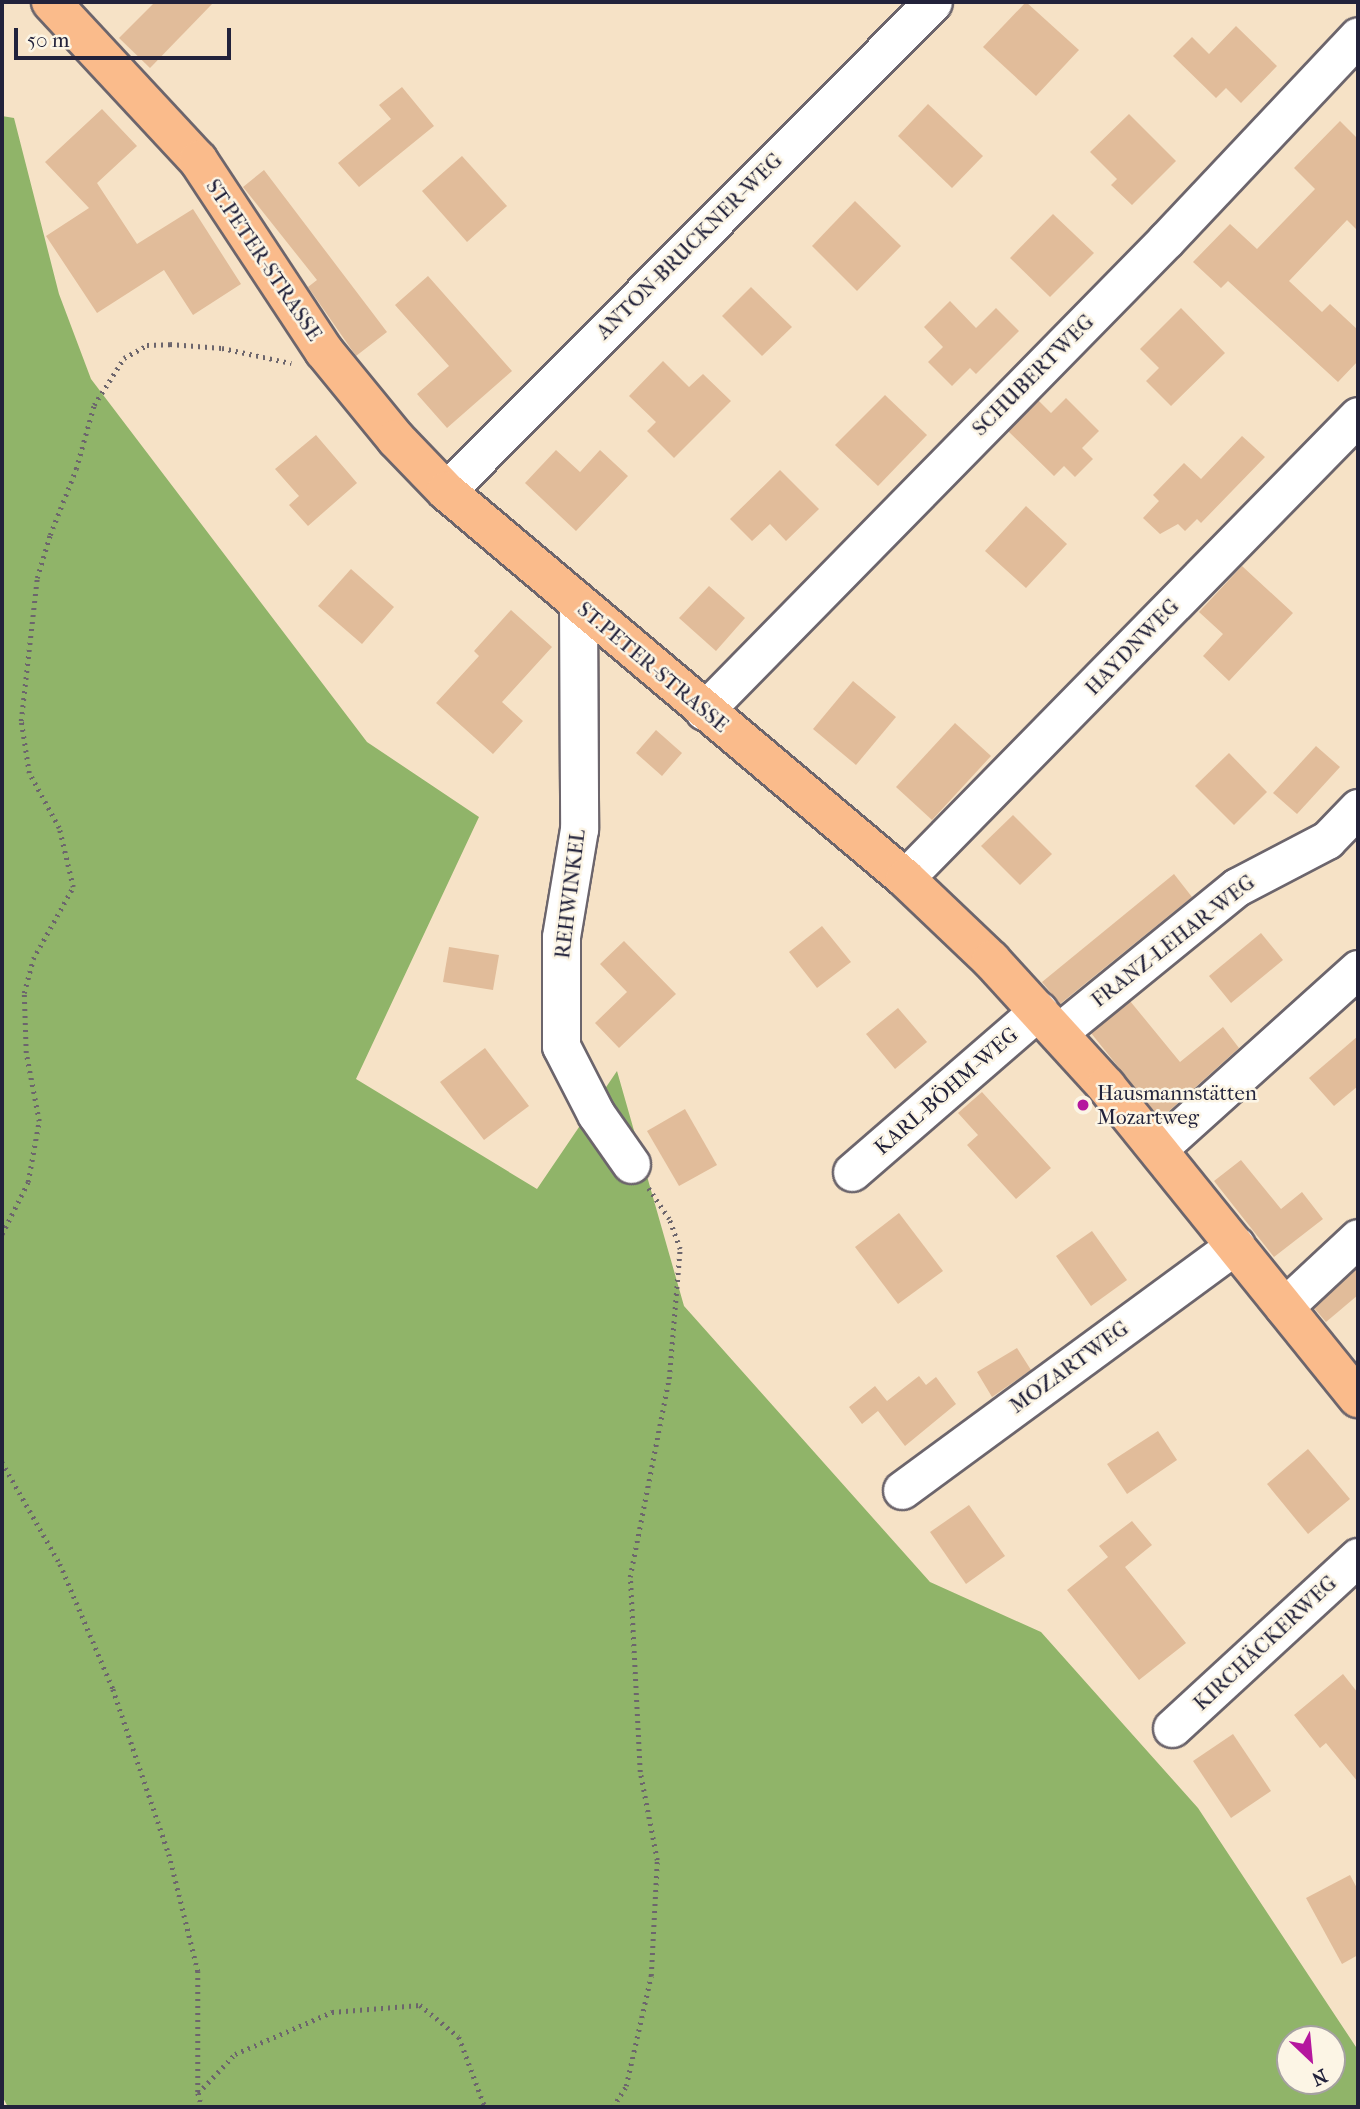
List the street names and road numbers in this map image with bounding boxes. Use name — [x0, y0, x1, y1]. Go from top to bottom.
street label: ANTON-BRUCKNER-WEG — [591, 148, 787, 344]
street label: ST.PETER-STRASSE — [201, 174, 327, 346]
street label: SCHUBERTWEG — [967, 309, 1099, 441]
street label: HAYDNWEG — [1080, 594, 1184, 700]
street label: ST.PETER-STRASSE — [572, 596, 734, 738]
street label: REHWINKEL — [550, 828, 590, 960]
street label: FRANZ-LEHAR-WEG — [1086, 869, 1260, 1013]
street label: KARL-BÖHM-WEG — [869, 1022, 1023, 1160]
street label: MOZARTWEG — [1005, 1315, 1133, 1419]
street label: KIRCHÄCKERWEG — [1188, 1570, 1342, 1716]

